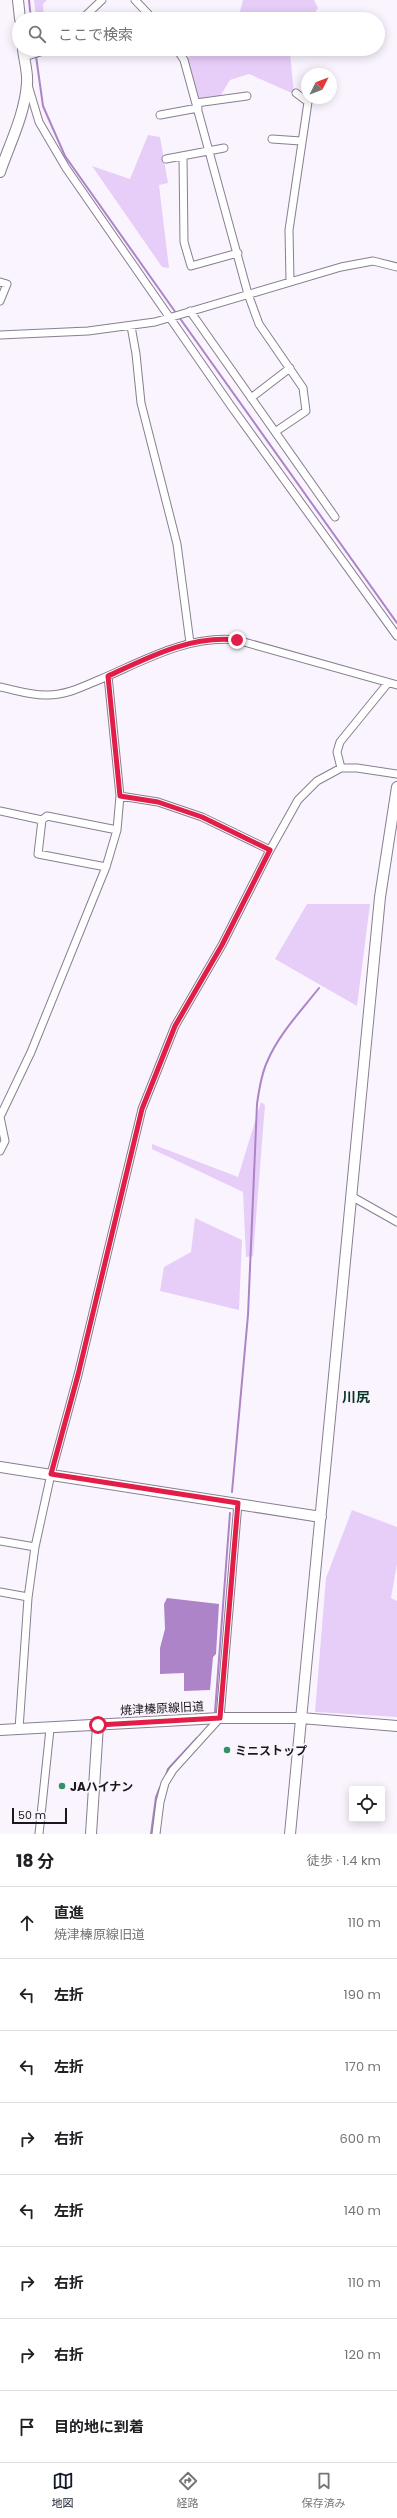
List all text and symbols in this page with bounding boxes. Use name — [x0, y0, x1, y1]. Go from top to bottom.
search box — [12, 12, 385, 56]
icon: search — [26, 23, 48, 45]
text: ここで検索 — [58, 24, 133, 45]
north arrow — [301, 68, 337, 104]
route end — [228, 631, 246, 649]
district label: 川尻 — [342, 1387, 370, 1407]
street label: 焼津榛原線旧道 — [120, 1697, 204, 1719]
route start — [89, 1716, 107, 1734]
place label: ミニストップ — [235, 1742, 307, 1759]
marker: ミニストップ — [222, 1745, 232, 1755]
place label: JAハイナン — [70, 1778, 133, 1795]
marker: JAハイナン — [57, 1781, 67, 1791]
map controls — [349, 1786, 385, 1822]
button: locate — [349, 1786, 385, 1822]
scale bar — [12, 1806, 67, 1825]
text: 50 m — [18, 1807, 46, 1823]
text: 18 分 — [16, 1849, 54, 1873]
text: 徒歩 · 1.4 km — [307, 1851, 381, 1870]
text: 直進 — [54, 1902, 84, 1923]
icon: ahead — [16, 1912, 38, 1934]
text: 110 m — [348, 1913, 381, 1932]
text: 焼津榛原線旧道 — [54, 1925, 145, 1944]
icon: left — [16, 1984, 38, 2006]
text: 左折 — [54, 1984, 84, 2005]
text: 190 m — [344, 1985, 381, 2004]
icon: left — [16, 2056, 38, 2078]
text: 左折 — [54, 2056, 84, 2077]
text: 170 m — [345, 2057, 381, 2076]
icon: right — [16, 2128, 38, 2150]
text: 右折 — [54, 2128, 84, 2149]
text: 600 m — [340, 2129, 381, 2148]
icon: left — [16, 2200, 38, 2222]
text: 左折 — [54, 2200, 84, 2221]
text: 140 m — [344, 2201, 381, 2220]
icon: right — [16, 2272, 38, 2294]
text: 右折 — [54, 2272, 84, 2293]
text: 110 m — [348, 2273, 381, 2292]
icon: right — [16, 2344, 38, 2366]
text: 右折 — [54, 2344, 84, 2365]
text: 120 m — [344, 2345, 381, 2364]
icon: arrive — [16, 2416, 38, 2438]
text: 目的地に到着 — [54, 2416, 144, 2437]
tab: 地図 — [52, 2470, 74, 2512]
tab: 経路 — [177, 2470, 199, 2512]
tab: 保存済み — [302, 2470, 346, 2512]

